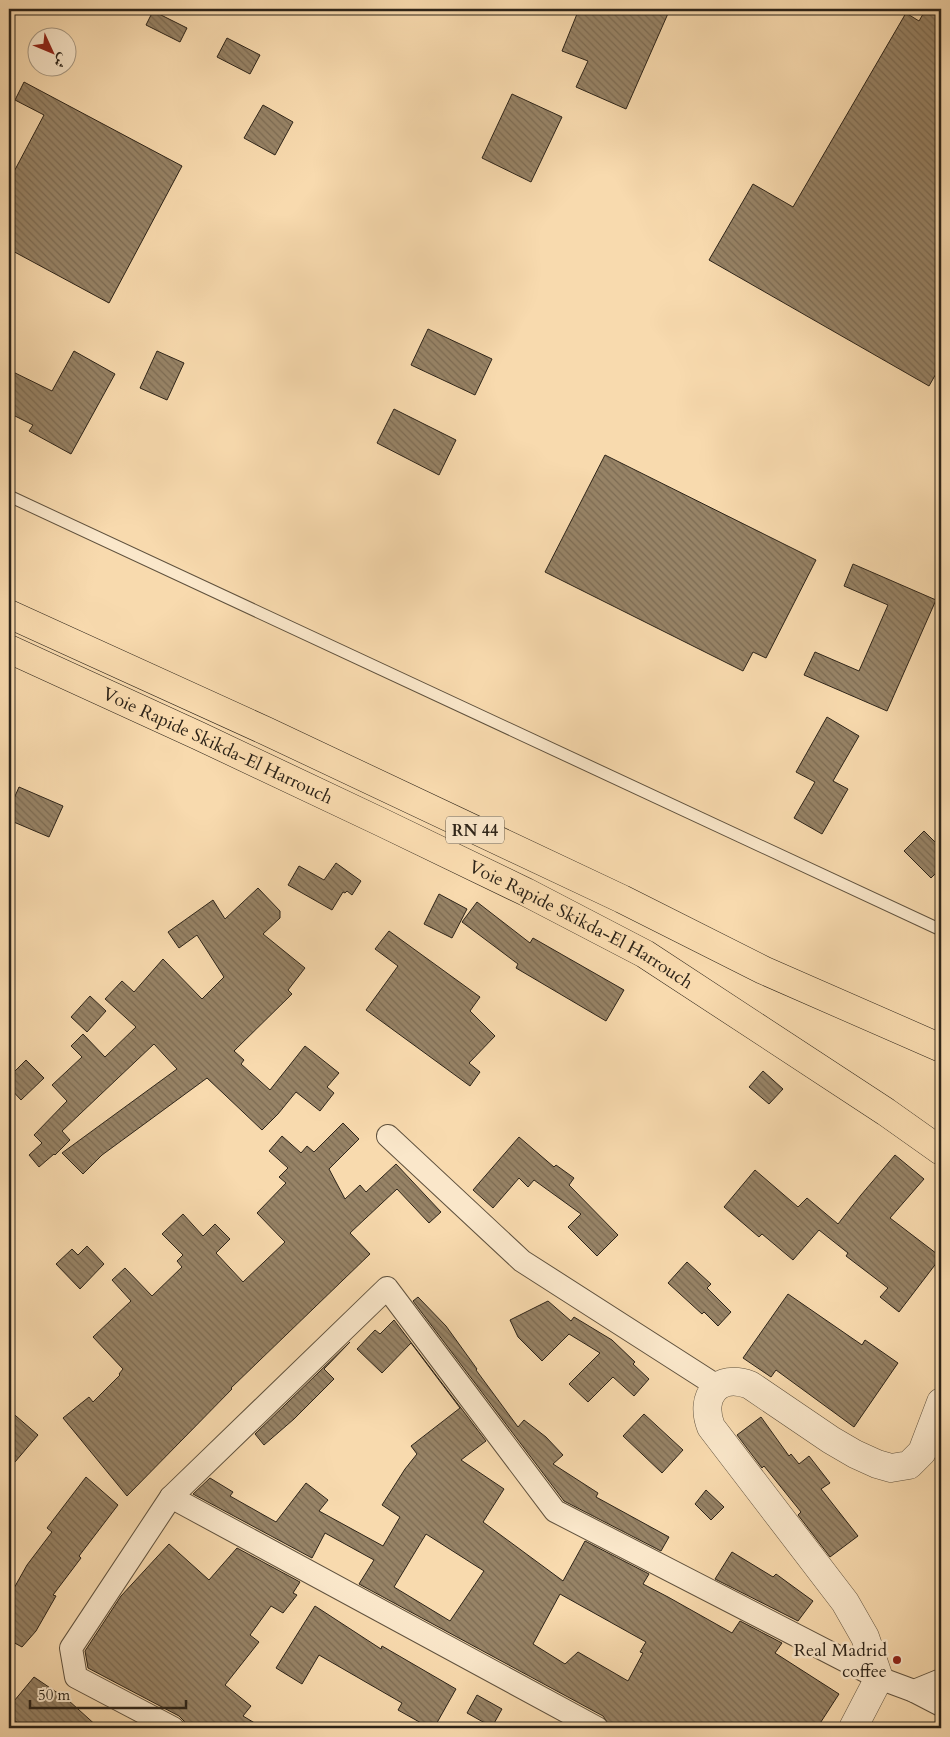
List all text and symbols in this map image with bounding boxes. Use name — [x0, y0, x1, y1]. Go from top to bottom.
north arrow — [28, 28, 78, 78]
text: ش — [49, 49, 73, 72]
street label: Voie Rapide Skikda-El Harrouch — [98, 681, 337, 811]
road number: RN 44 — [446, 816, 504, 844]
street label: Voie Rapide Skikda-El Harrouch — [464, 854, 698, 995]
place label: Real Madrid coffee — [794, 1638, 887, 1684]
marker: Real Madrid coffee — [891, 1654, 903, 1666]
scale bar — [30, 1677, 186, 1709]
text: 50 m — [38, 1685, 70, 1705]

